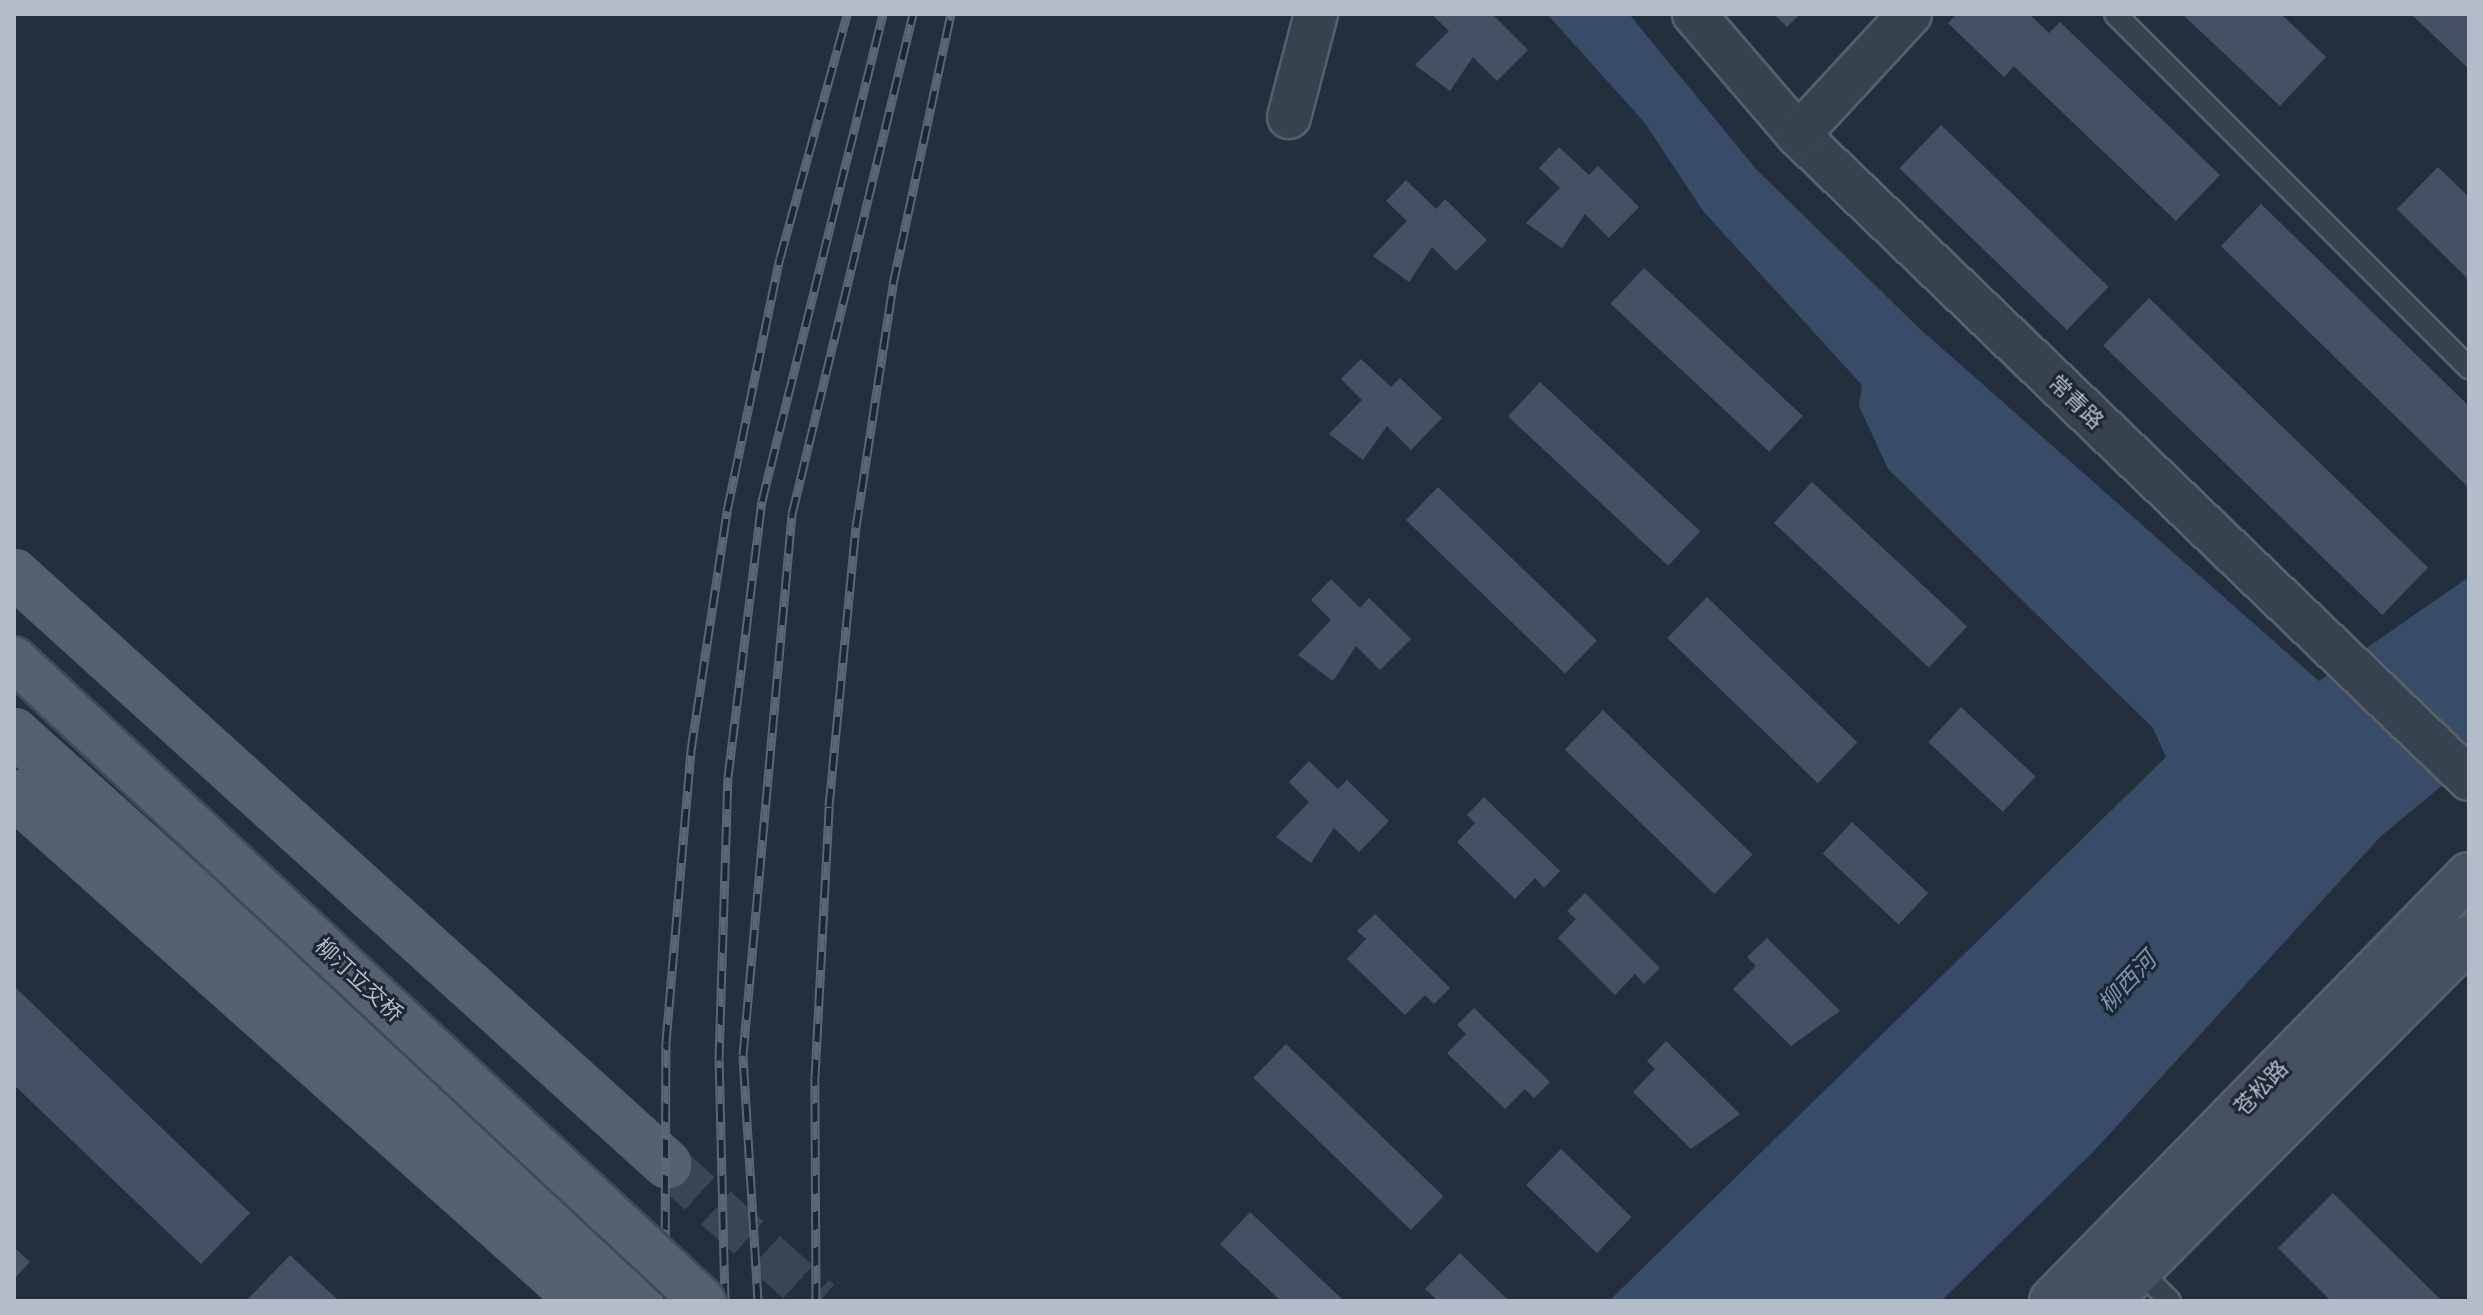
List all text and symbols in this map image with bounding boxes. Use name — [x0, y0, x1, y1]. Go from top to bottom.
street label: 常青路 — [2043, 370, 2109, 434]
street label: 柳汀立交桥 — [310, 933, 408, 1027]
water label: 柳西河 — [2092, 946, 2162, 1018]
street label: 苍松路 — [2229, 1055, 2293, 1121]

